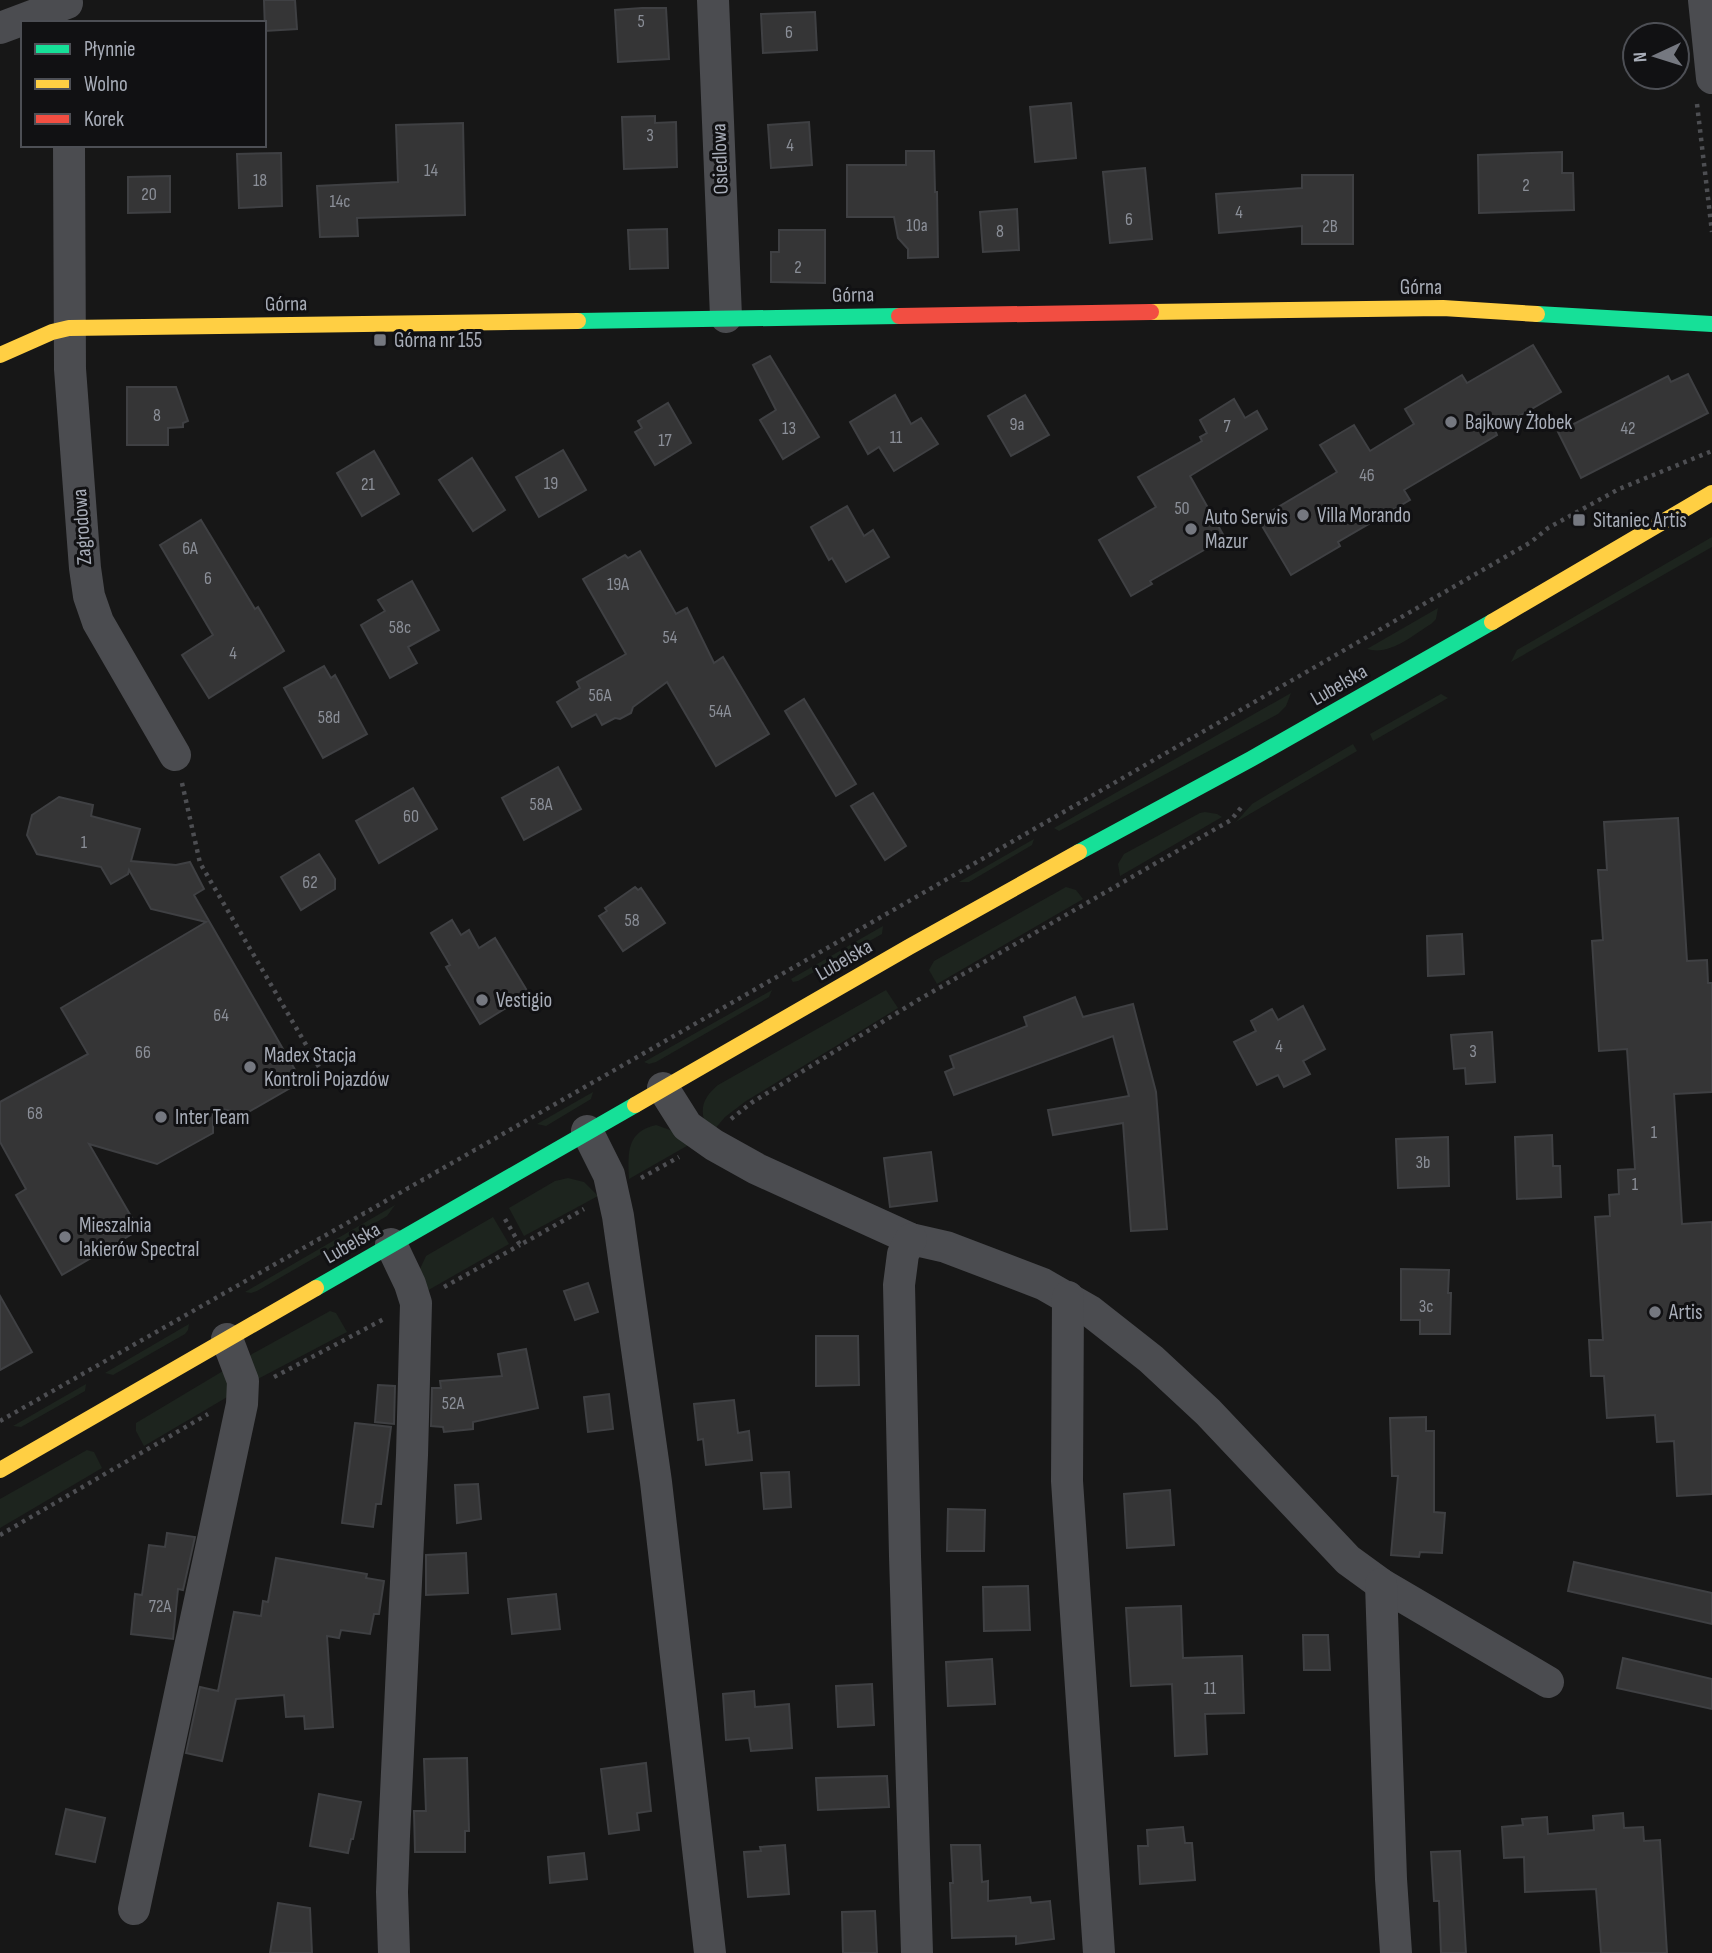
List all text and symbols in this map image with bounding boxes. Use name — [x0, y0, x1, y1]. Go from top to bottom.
house number: 5 — [637, 11, 645, 32]
legend — [21, 21, 266, 147]
north arrow — [1621, 21, 1691, 91]
house number: 6 — [785, 22, 793, 43]
text: Płynnie — [84, 37, 136, 62]
text: N — [1629, 51, 1652, 63]
text: Wolno — [84, 72, 128, 97]
text: Korek — [84, 107, 124, 132]
street label: Osiedlowa — [706, 123, 734, 195]
house number: 3 — [646, 125, 654, 146]
house number: 4 — [786, 135, 794, 156]
house number: 14 — [424, 160, 438, 181]
house number: 18 — [253, 170, 267, 191]
house number: 2 — [1522, 175, 1530, 196]
house number: 20 — [141, 184, 157, 205]
house number: 14c — [329, 191, 351, 212]
house number: 4 — [1235, 202, 1243, 223]
house number: 6 — [1125, 209, 1133, 230]
house number: 10a — [906, 215, 928, 236]
house number: 2B — [1322, 216, 1338, 237]
house number: 8 — [996, 221, 1004, 242]
house number: 2 — [794, 257, 802, 278]
street label: Górna — [1400, 275, 1442, 300]
street label: Górna — [832, 282, 874, 308]
street label: Górna — [265, 291, 307, 317]
place label: Górna nr 155 — [394, 328, 482, 353]
marker: Górna nr 155 — [372, 332, 388, 348]
house number: 8 — [153, 405, 161, 426]
place label: Bajkowy Żłobek — [1465, 410, 1572, 435]
house number: 9a — [1010, 414, 1025, 435]
marker: Bajkowy Żłobek — [1443, 414, 1459, 430]
house number: 7 — [1223, 416, 1231, 437]
house number: 13 — [782, 418, 796, 439]
house number: 42 — [1620, 418, 1636, 439]
house number: 11 — [890, 427, 903, 448]
house number: 17 — [658, 430, 673, 451]
house number: 46 — [1359, 465, 1375, 486]
house number: 19 — [544, 473, 558, 494]
house number: 21 — [361, 474, 376, 495]
street label: Zagrodowa — [67, 488, 97, 566]
house number: 50 — [1174, 498, 1190, 519]
place label: Villa Morando — [1317, 503, 1411, 528]
place label: Auto Serwis Mazur — [1204, 505, 1288, 554]
marker: Villa Morando — [1295, 507, 1311, 523]
place label: Sitaniec Artis — [1593, 508, 1687, 533]
marker: Sitaniec Artis — [1571, 512, 1587, 528]
marker: Auto Serwis Mazur — [1183, 521, 1199, 537]
house number: 6A — [182, 538, 198, 559]
house number: 6 — [204, 568, 212, 589]
house number: 19A — [607, 574, 629, 595]
house number: 58c — [389, 617, 411, 638]
house number: 54 — [663, 627, 678, 648]
house number: 4 — [229, 643, 237, 664]
street label: Lubelska — [1306, 659, 1372, 711]
house number: 56A — [589, 685, 612, 706]
house number: 54A — [709, 701, 732, 722]
house number: 58d — [318, 707, 340, 728]
house number: 58A — [530, 794, 553, 815]
house number: 60 — [403, 806, 419, 827]
house number: 1 — [81, 832, 88, 853]
house number: 62 — [302, 872, 318, 893]
house number: 58 — [624, 910, 640, 931]
street label: Lubelska — [811, 934, 877, 986]
place label: Vestigio — [496, 988, 552, 1013]
marker: Vestigio — [474, 992, 490, 1008]
house number: 64 — [213, 1005, 229, 1026]
house number: 4 — [1275, 1036, 1283, 1057]
house number: 3 — [1469, 1041, 1477, 1062]
house number: 66 — [135, 1042, 151, 1063]
place label: Madex Stacja Kontroli Pojazdów — [264, 1043, 389, 1092]
marker: Madex Stacja Kontroli Pojazdów — [242, 1059, 258, 1075]
house number: 68 — [27, 1103, 43, 1124]
place label: Inter Team — [175, 1105, 250, 1130]
marker: Inter Team — [153, 1109, 169, 1125]
house number: 1 — [1651, 1122, 1658, 1143]
house number: 3b — [1415, 1152, 1431, 1173]
house number: 1 — [1632, 1174, 1639, 1195]
place label: Mieszalnia lakierów Spectral — [79, 1213, 199, 1262]
street label: Lubelska — [319, 1217, 385, 1269]
marker: Mieszalnia lakierów Spectral — [57, 1229, 73, 1245]
house number: 3c — [1419, 1296, 1433, 1317]
place label: Artis — [1668, 1300, 1703, 1325]
marker: Artis — [1647, 1304, 1663, 1320]
house number: 52A — [442, 1393, 464, 1414]
house number: 72A — [149, 1596, 171, 1617]
house number: 11 — [1204, 1678, 1217, 1699]

